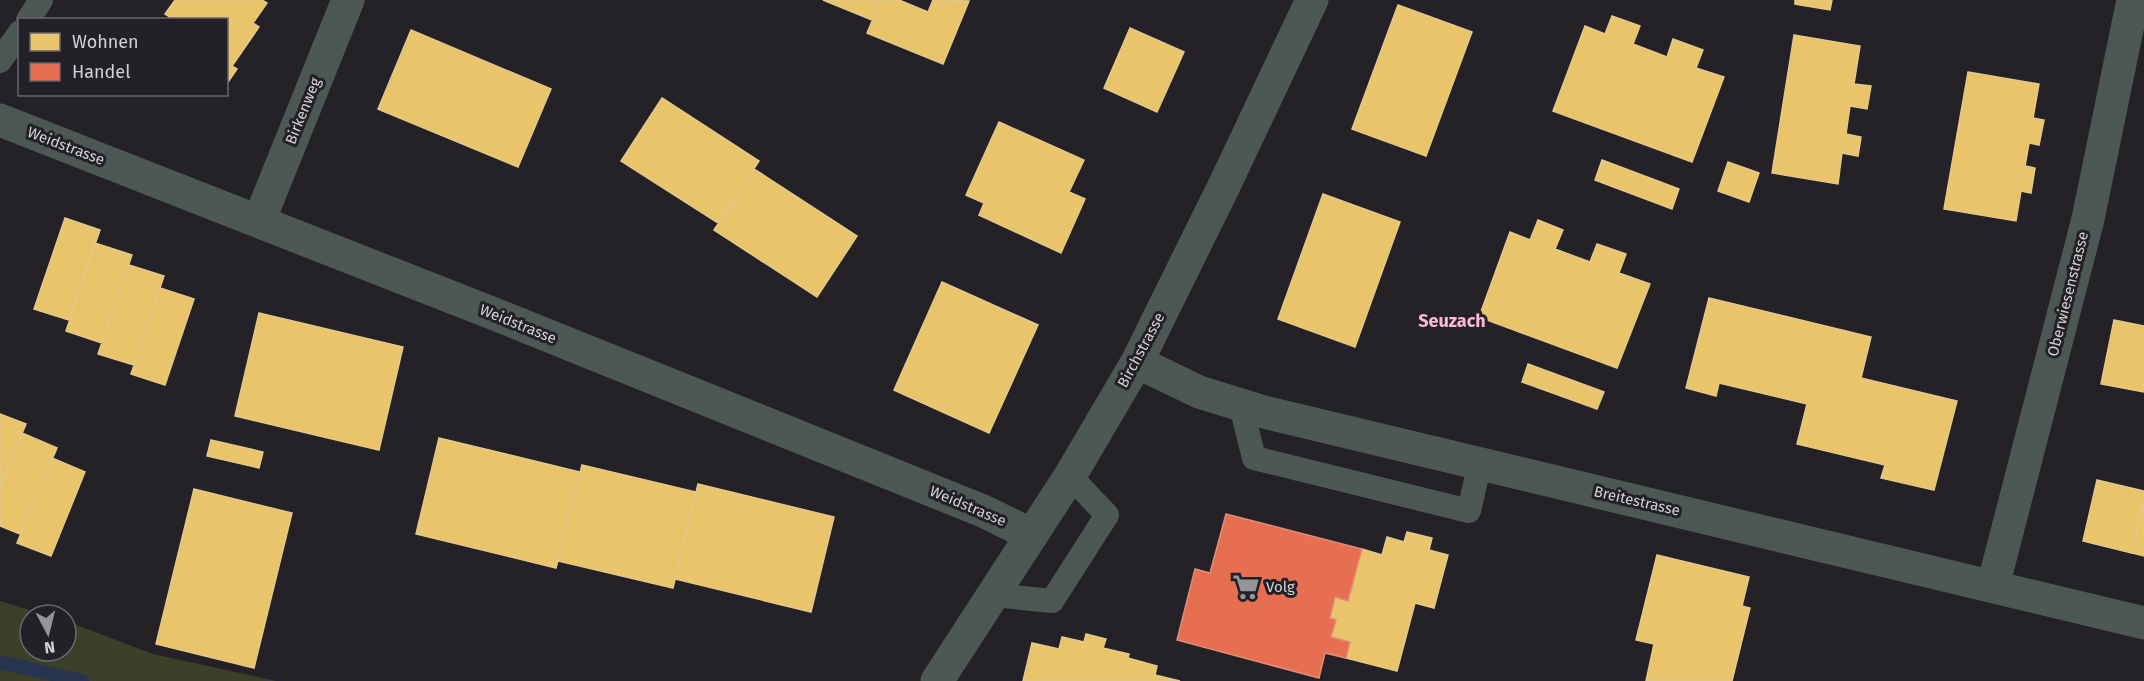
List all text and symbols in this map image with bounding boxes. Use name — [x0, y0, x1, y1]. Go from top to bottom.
legend — [18, 18, 228, 96]
text: Wohnen — [72, 31, 139, 53]
text: Handel — [72, 61, 130, 83]
street label: Birkenweg — [281, 75, 325, 147]
street label: Weidstrasse — [25, 123, 107, 169]
street label: Oberwiesenstrasse — [2044, 230, 2092, 358]
street label: Weidstrasse — [477, 300, 559, 348]
street label: Birchstrasse — [1114, 309, 1168, 391]
district label: Seuzach — [1418, 310, 1486, 332]
street label: Weidstrasse — [927, 482, 1009, 530]
street label: Breitestrasse — [1592, 482, 1682, 520]
supermarket icon: Volg — [1231, 572, 1261, 602]
place label: Volg — [1266, 578, 1295, 596]
north arrow — [18, 603, 78, 663]
text: N — [43, 637, 56, 657]

